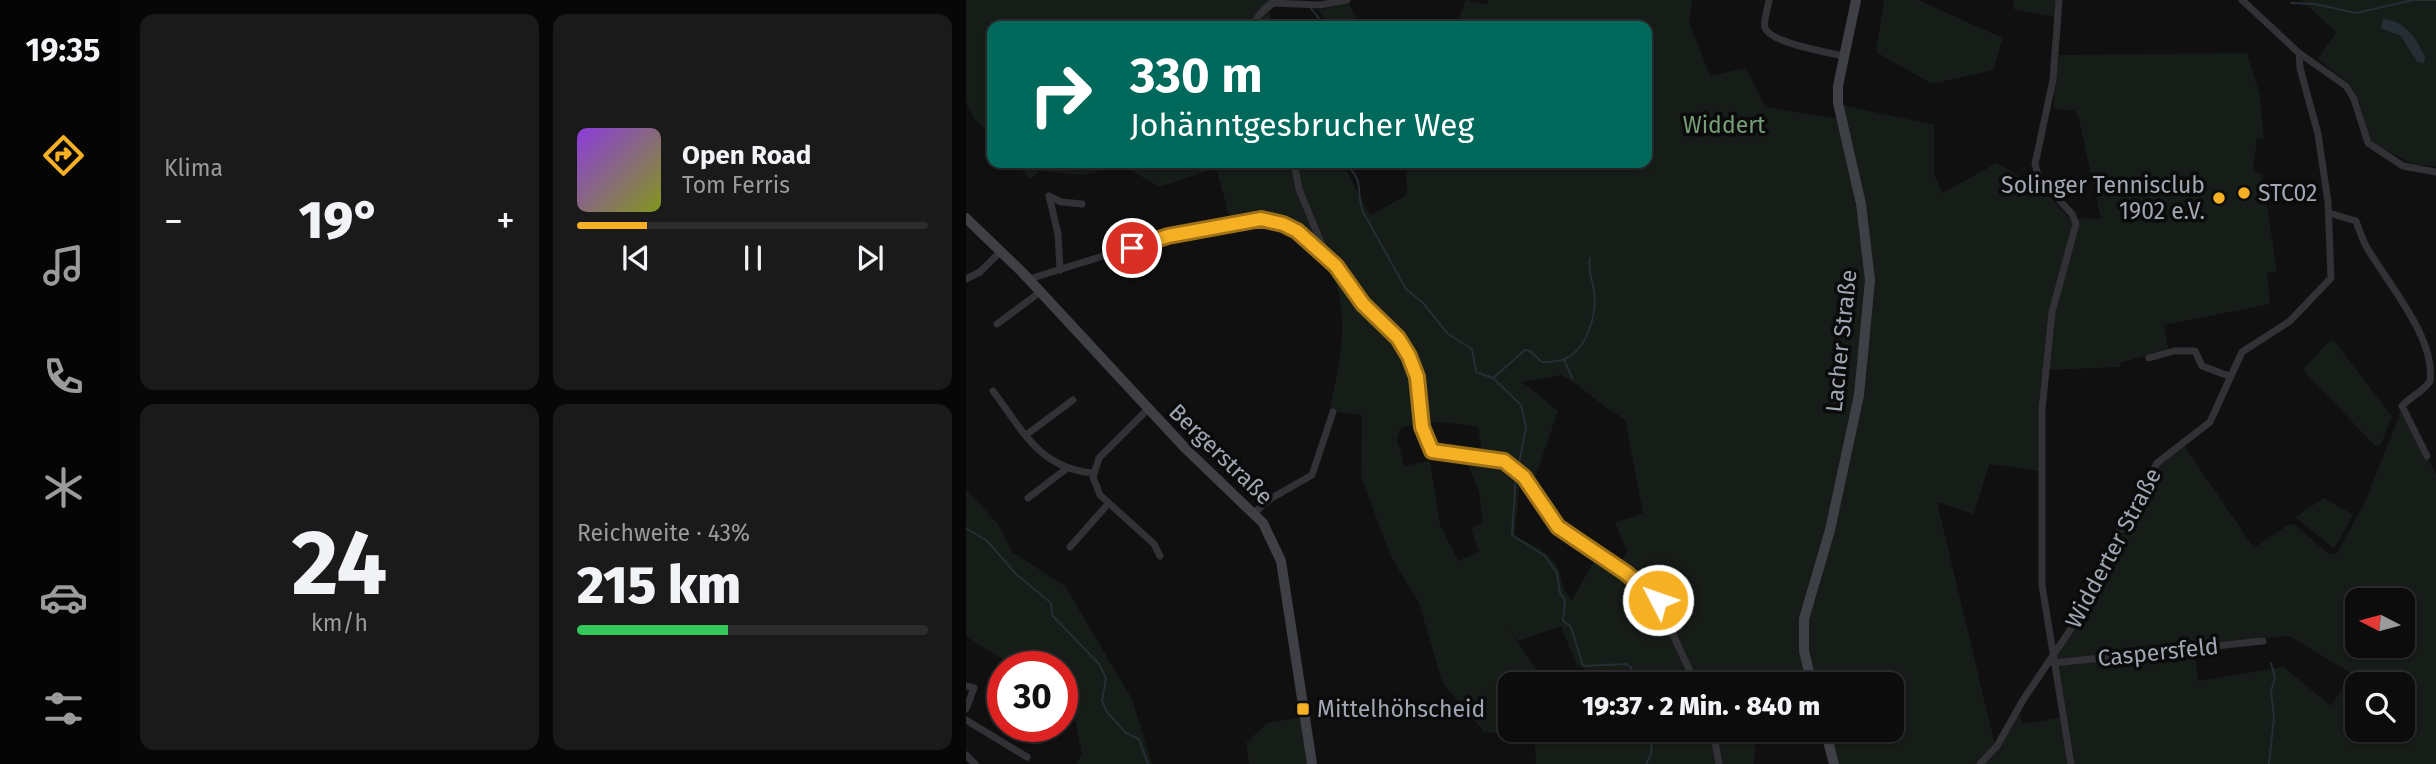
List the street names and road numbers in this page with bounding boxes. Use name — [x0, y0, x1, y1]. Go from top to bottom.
street label: Lacher Straße — [1820, 268, 1862, 414]
street label: Bergerstraße — [1163, 398, 1279, 510]
street label: Widderter Straße — [2059, 463, 2167, 633]
street label: Caspersfeld — [2096, 632, 2220, 672]

